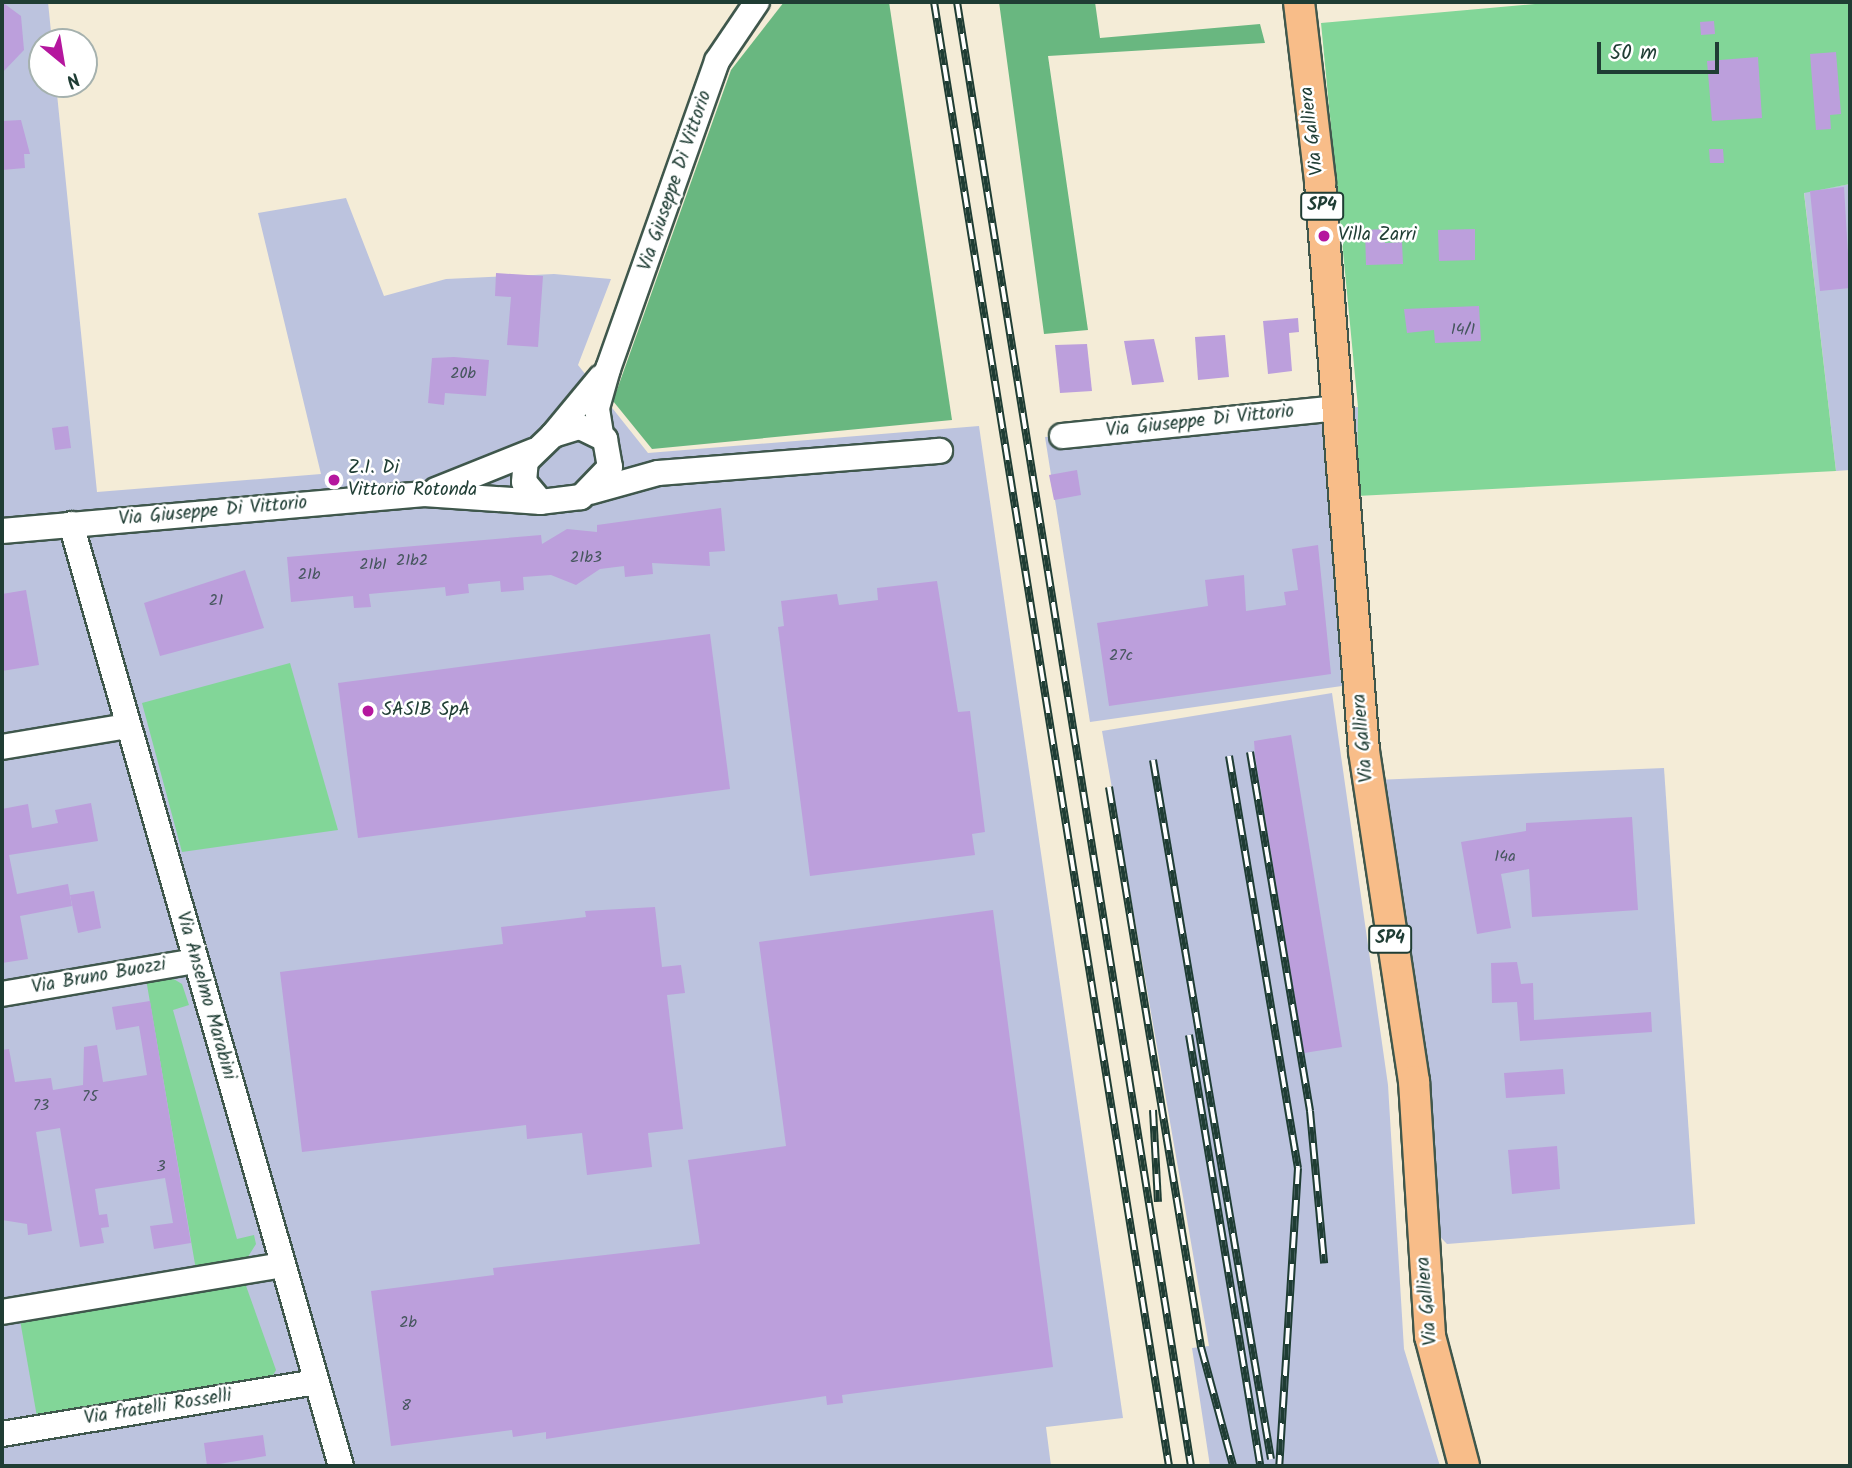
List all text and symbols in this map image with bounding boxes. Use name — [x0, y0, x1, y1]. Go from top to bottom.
north arrow — [28, 28, 98, 98]
scale bar — [1600, 28, 1722, 72]
text: 50 m — [1610, 37, 1657, 70]
text: N — [60, 63, 85, 95]
street label: Via Galliera — [1296, 85, 1330, 177]
street label: Via Giuseppe Di Vittorio — [634, 88, 718, 274]
road number: SP4 — [1299, 191, 1345, 220]
place label: Villa Zarri — [1338, 225, 1416, 247]
marker: Villa Zarri — [1316, 228, 1332, 244]
house number: 14/1 — [1451, 320, 1475, 340]
house number: 20b — [450, 364, 476, 384]
street label: Via Giuseppe Di Vittorio — [1105, 401, 1295, 443]
place label: Z.I. Di Vittorio Rotonda — [348, 458, 477, 502]
marker: Z.I. Di Vittorio Rotonda — [326, 472, 342, 488]
street label: Via Giuseppe Di Vittorio — [118, 492, 308, 532]
house number: 21b3 — [570, 548, 602, 568]
house number: 21b2 — [396, 551, 428, 571]
house number: 21b1 — [359, 555, 387, 575]
house number: 21b — [298, 565, 320, 585]
house number: 21 — [209, 591, 223, 611]
house number: 27c — [1109, 646, 1133, 666]
street label: Via Galliera — [1349, 693, 1379, 783]
place label: SASIB SpA — [382, 700, 470, 722]
marker: SASIB SpA — [360, 703, 376, 719]
house number: 14a — [1494, 847, 1516, 867]
street label: Via Anselmo Marabini — [170, 909, 240, 1083]
road number: SP4 — [1367, 924, 1413, 954]
street label: Via Bruno Buozzi — [30, 954, 168, 1000]
house number: 75 — [82, 1087, 98, 1107]
house number: 73 — [33, 1096, 49, 1116]
house number: 3 — [156, 1157, 166, 1177]
street label: Via Galliera — [1413, 1256, 1443, 1346]
house number: 2b — [399, 1313, 417, 1333]
street label: Via fratelli Rosselli — [83, 1385, 233, 1431]
house number: 8 — [401, 1396, 411, 1416]

